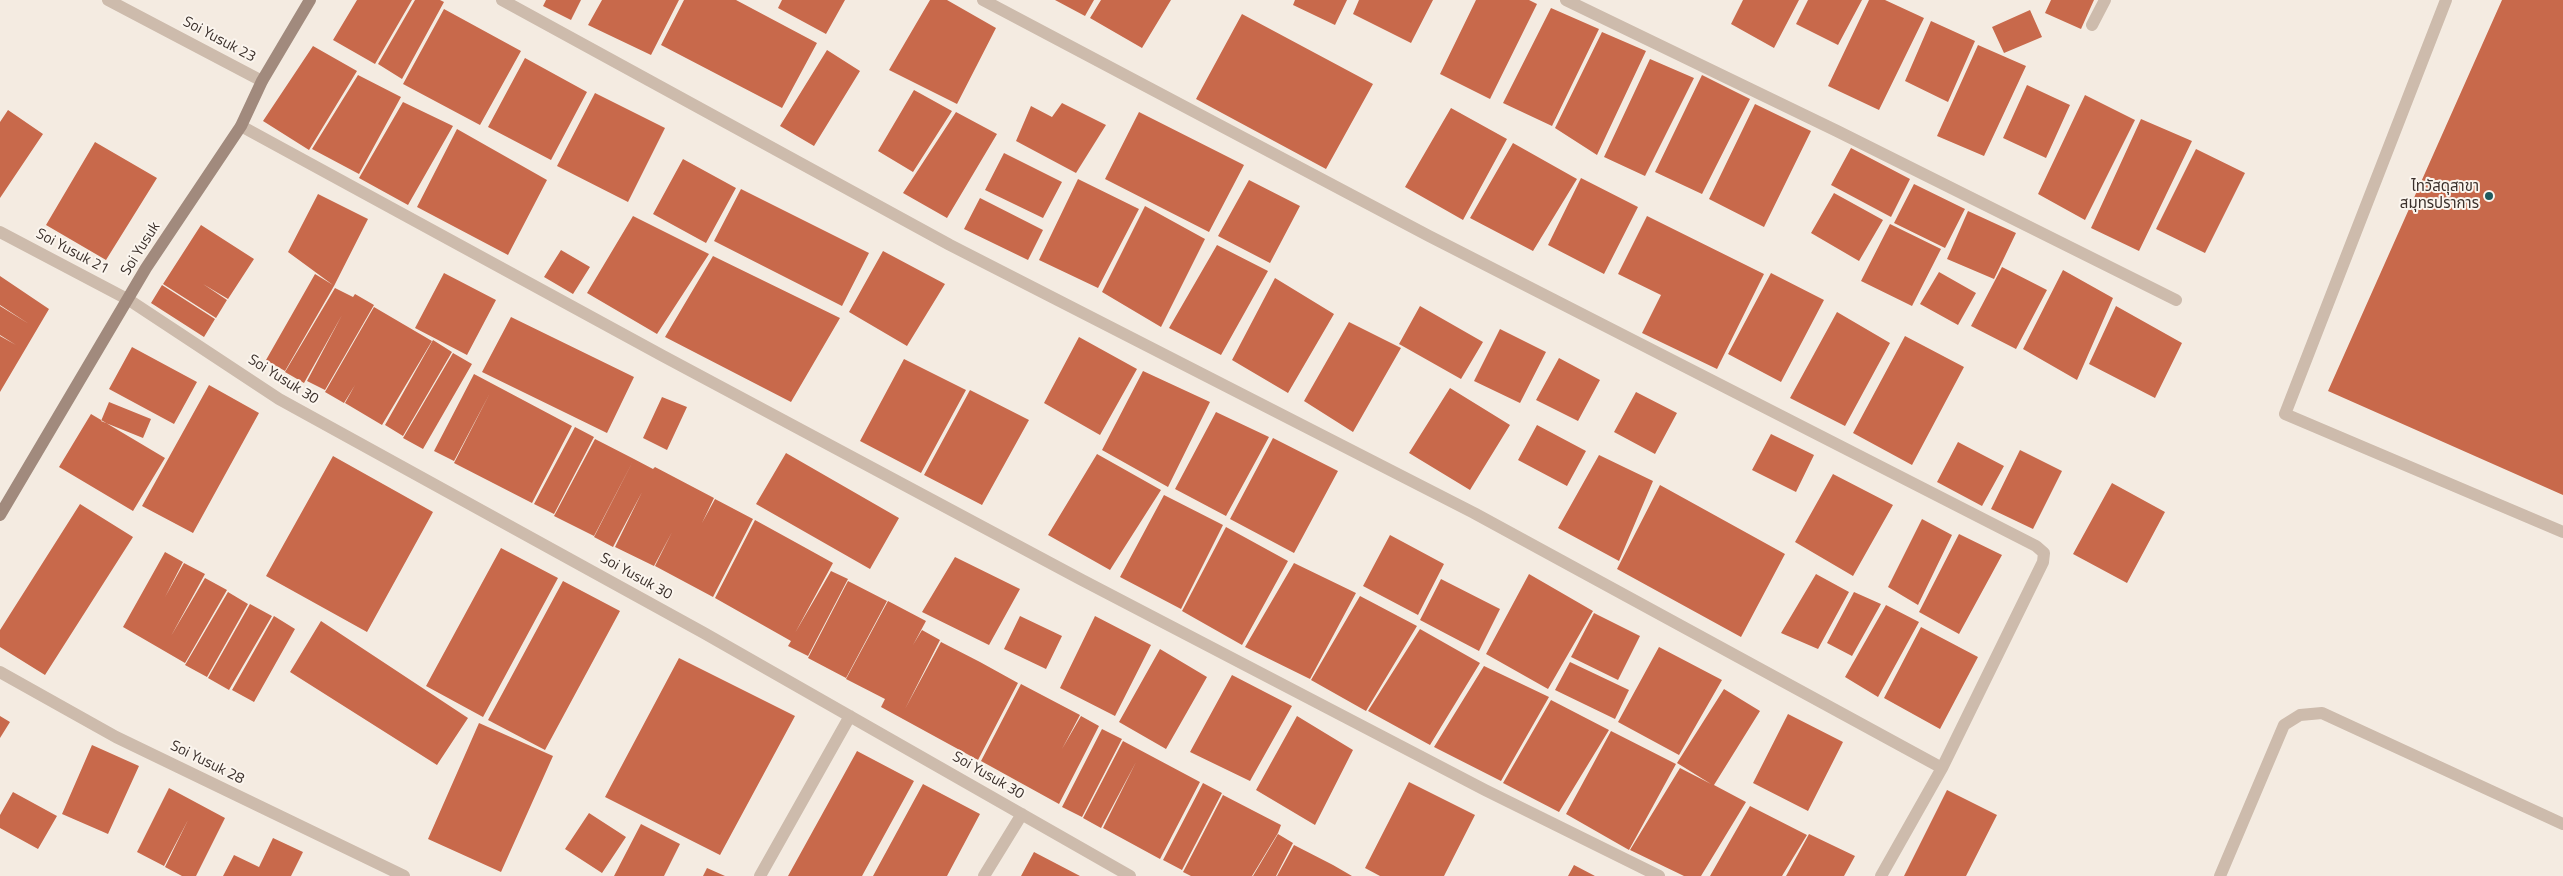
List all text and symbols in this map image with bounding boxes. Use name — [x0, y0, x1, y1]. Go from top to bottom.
street label: Soi Yusuk 23 — [179, 13, 259, 67]
place label: ไทวัสดุสาขา สมุทรปราการ — [2400, 178, 2479, 213]
marker: ไทวัสดุสาขา สมุทรปราการ — [2483, 190, 2495, 202]
street label: Soi Yusuk — [117, 219, 165, 279]
street label: Soi Yusuk 21 — [32, 225, 112, 279]
street label: Soi Yusuk 30 — [244, 351, 322, 409]
street label: Soi Yusuk 30 — [597, 550, 675, 604]
street label: Soi Yusuk 28 — [167, 737, 247, 789]
street label: Soi Yusuk 30 — [949, 748, 1027, 804]

